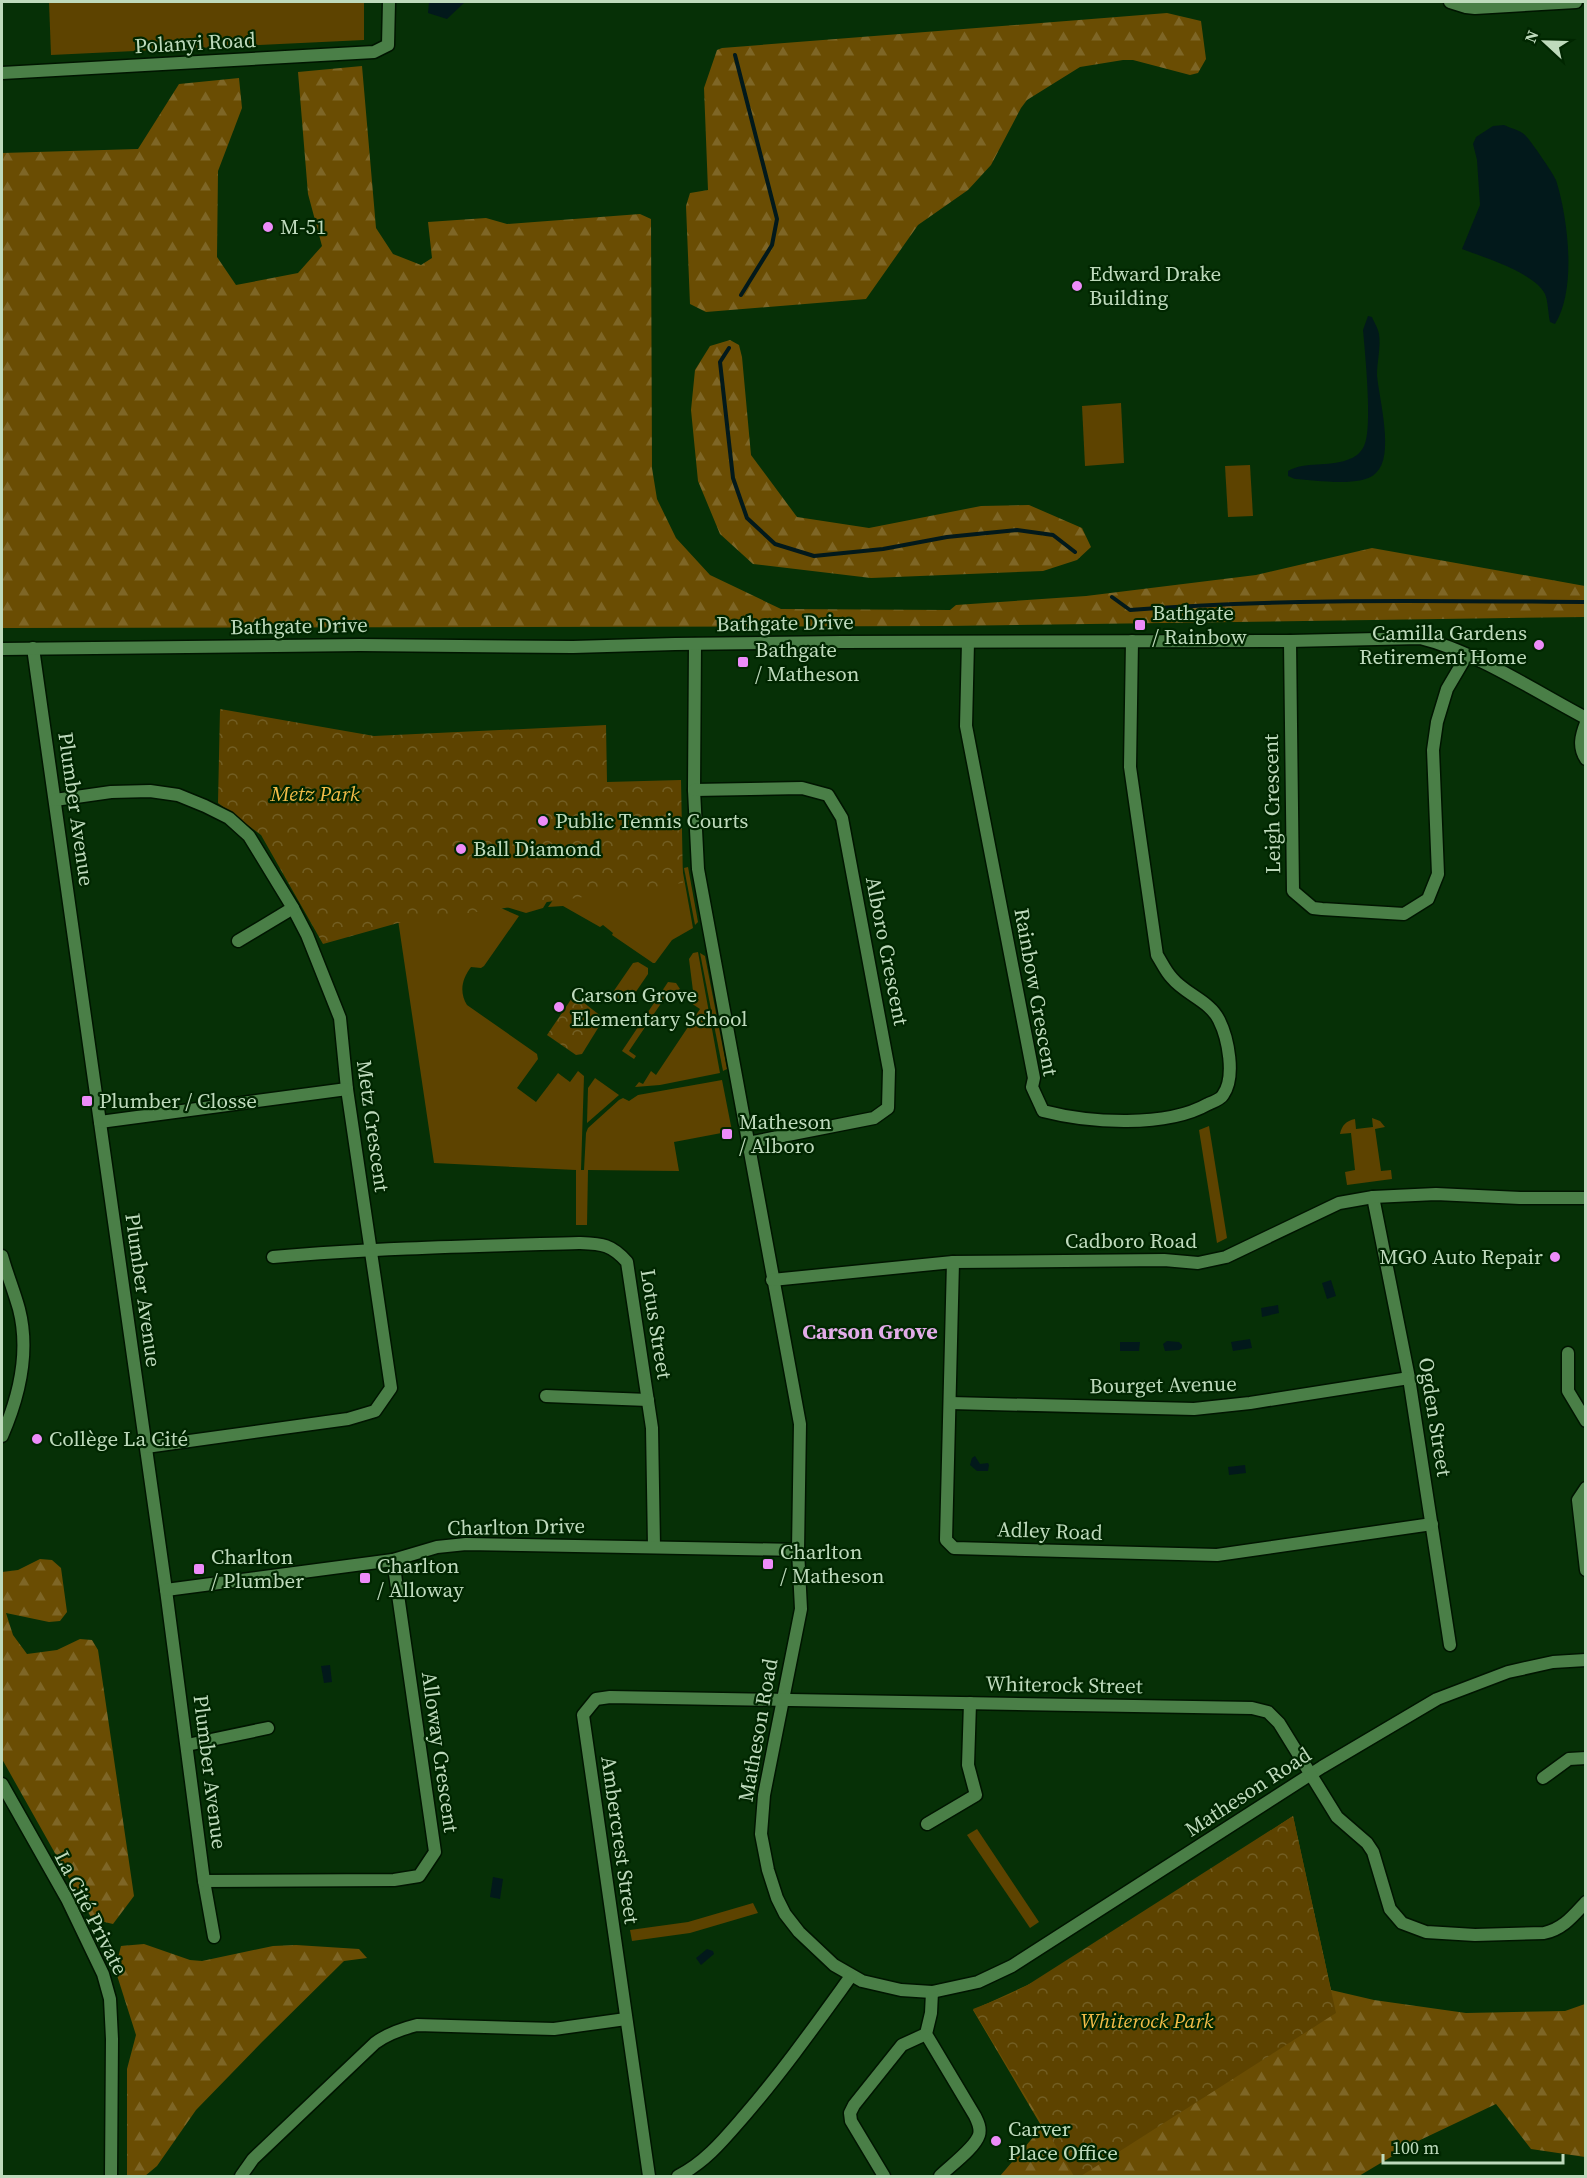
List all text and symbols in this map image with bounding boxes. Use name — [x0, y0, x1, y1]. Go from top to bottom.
north arrow — [1515, 12, 1575, 72]
street label: Polanyi Road — [134, 25, 256, 60]
text: N — [1519, 27, 1544, 46]
place label: M-51 — [280, 212, 327, 241]
marker: M-51 — [261, 220, 275, 234]
place label: Edward Drake Building — [1089, 259, 1221, 312]
marker: Edward Drake Building — [1070, 279, 1084, 293]
place label: Bathgate / Rainbow — [1152, 598, 1247, 651]
street label: Bathgate Drive — [716, 607, 854, 638]
street label: Bathgate Drive — [230, 610, 368, 641]
marker: Bathgate / Rainbow — [1133, 618, 1147, 632]
place label: Camilla Gardens Retirement Home — [1359, 618, 1527, 671]
place label: Bathgate / Matheson — [755, 635, 860, 688]
marker: Camilla Gardens Retirement Home — [1532, 638, 1546, 652]
marker: Bathgate / Matheson — [736, 655, 750, 669]
street label: Plumber Avenue — [51, 730, 102, 888]
street label: Leigh Crescent — [1256, 734, 1287, 874]
park label: Metz Park — [269, 779, 360, 808]
place label: Public Tennis Courts — [555, 806, 748, 835]
marker: Public Tennis Courts — [536, 814, 550, 828]
place label: Ball Diamond — [473, 834, 601, 863]
marker: Ball Diamond — [454, 842, 468, 856]
street label: Alboro Crescent — [859, 874, 916, 1028]
street label: Rainbow Crescent — [1007, 906, 1066, 1078]
place label: Carson Grove Elementary School — [571, 980, 748, 1033]
marker: Carson Grove Elementary School — [552, 1000, 566, 1014]
street label: Metz Crescent — [350, 1058, 397, 1194]
place label: Plumber / Closse — [99, 1086, 257, 1115]
marker: Plumber / Closse — [80, 1094, 94, 1108]
place label: Matheson / Alboro — [739, 1107, 832, 1160]
marker: Matheson / Alboro — [720, 1127, 734, 1141]
street label: Plumber Avenue — [118, 1211, 169, 1369]
street label: Cadboro Road — [1065, 1226, 1197, 1255]
place label: MGO Auto Repair — [1379, 1242, 1543, 1271]
marker: MGO Auto Repair — [1548, 1250, 1562, 1264]
street label: Lotus Street — [633, 1267, 680, 1381]
district label: Carson Grove — [802, 1316, 938, 1346]
street label: Ogden Street — [1412, 1355, 1459, 1479]
street label: Bourget Avenue — [1089, 1369, 1237, 1400]
place label: Collège La Cité — [49, 1424, 188, 1453]
marker: Collège La Cité — [30, 1432, 44, 1446]
street label: Charlton Drive — [447, 1511, 585, 1542]
street label: Adley Road — [997, 1514, 1103, 1547]
place label: Charlton / Matheson — [780, 1537, 885, 1590]
place label: Charlton / Plumber — [211, 1542, 304, 1595]
place label: Charlton / Alloway — [377, 1551, 464, 1604]
marker: Charlton / Matheson — [761, 1557, 775, 1571]
marker: Charlton / Plumber — [192, 1562, 206, 1576]
marker: Charlton / Alloway — [358, 1571, 372, 1585]
street label: Matheson Road — [731, 1656, 784, 1804]
street label: Whiterock Street — [985, 1669, 1143, 1700]
street label: Alloway Crescent — [415, 1670, 466, 1834]
street label: Plumber Avenue — [187, 1693, 234, 1851]
street label: Matheson Road — [1179, 1740, 1317, 1843]
street label: Ambercrest Street — [594, 1754, 647, 1926]
street label: La Cité Private — [48, 1846, 135, 1980]
park label: Whiterock Park — [1081, 2006, 1214, 2035]
place label: Carver Place Office — [1008, 2114, 1118, 2167]
scale bar — [1383, 2127, 1563, 2165]
marker: Carver Place Office — [989, 2134, 1003, 2148]
text: 100 m — [1392, 2135, 1439, 2160]

